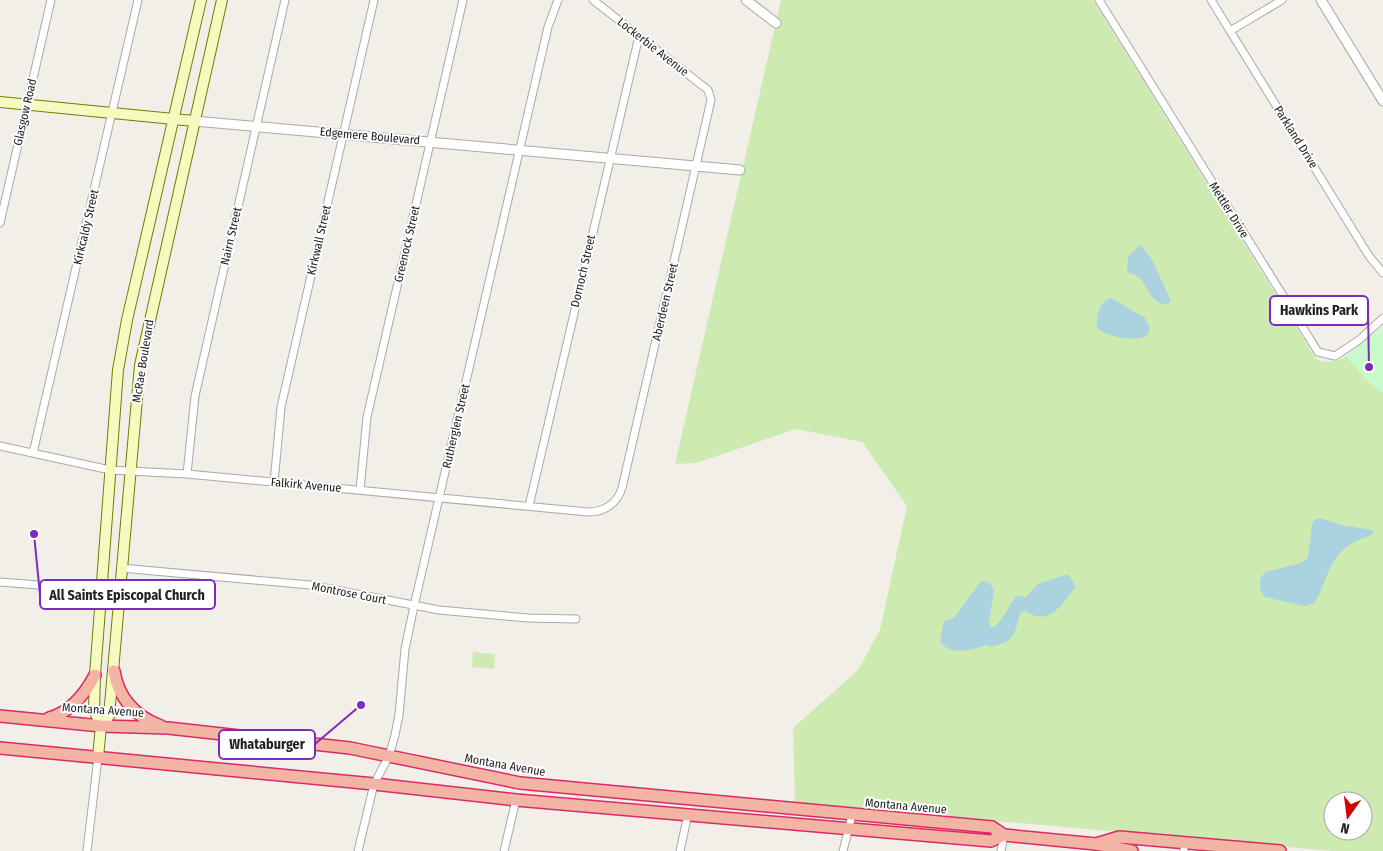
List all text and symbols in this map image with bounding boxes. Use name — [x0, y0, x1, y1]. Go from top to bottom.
street label: Lockerbie Avenue — [615, 15, 691, 79]
street label: Glasgow Road — [11, 77, 39, 147]
street label: Parkland Drive — [1271, 103, 1321, 171]
street label: Edgemere Boulevard — [319, 125, 421, 147]
street label: Mettler Drive — [1206, 179, 1252, 241]
street label: Kirkcaldy Street — [71, 188, 102, 266]
street label: Kirkwall Street — [304, 204, 334, 276]
street label: Greenock Street — [391, 204, 423, 284]
street label: Nairn Street — [218, 206, 244, 266]
street label: Dornoch Street — [568, 233, 598, 309]
street label: Aberdeen Street — [649, 262, 681, 342]
callout: Hawkins Park — [1270, 296, 1368, 325]
text: Hawkins Park — [1280, 302, 1359, 319]
street label: McRae Boulevard — [130, 318, 156, 404]
street label: Rutherglen Street — [439, 382, 473, 470]
street label: Falkirk Avenue — [270, 475, 342, 495]
street label: Montrose Court — [311, 579, 388, 607]
callout: All Saints Episcopal Church — [40, 580, 215, 609]
text: All Saints Episcopal Church — [48, 587, 205, 604]
street label: Montana Avenue — [62, 700, 144, 720]
callout: Whataburger — [219, 730, 315, 759]
text: Whataburger — [229, 736, 306, 753]
street label: Montana Avenue — [463, 751, 547, 779]
north arrow — [1323, 791, 1373, 841]
street label: Montana Avenue — [865, 795, 948, 817]
text: N — [1339, 819, 1351, 837]

